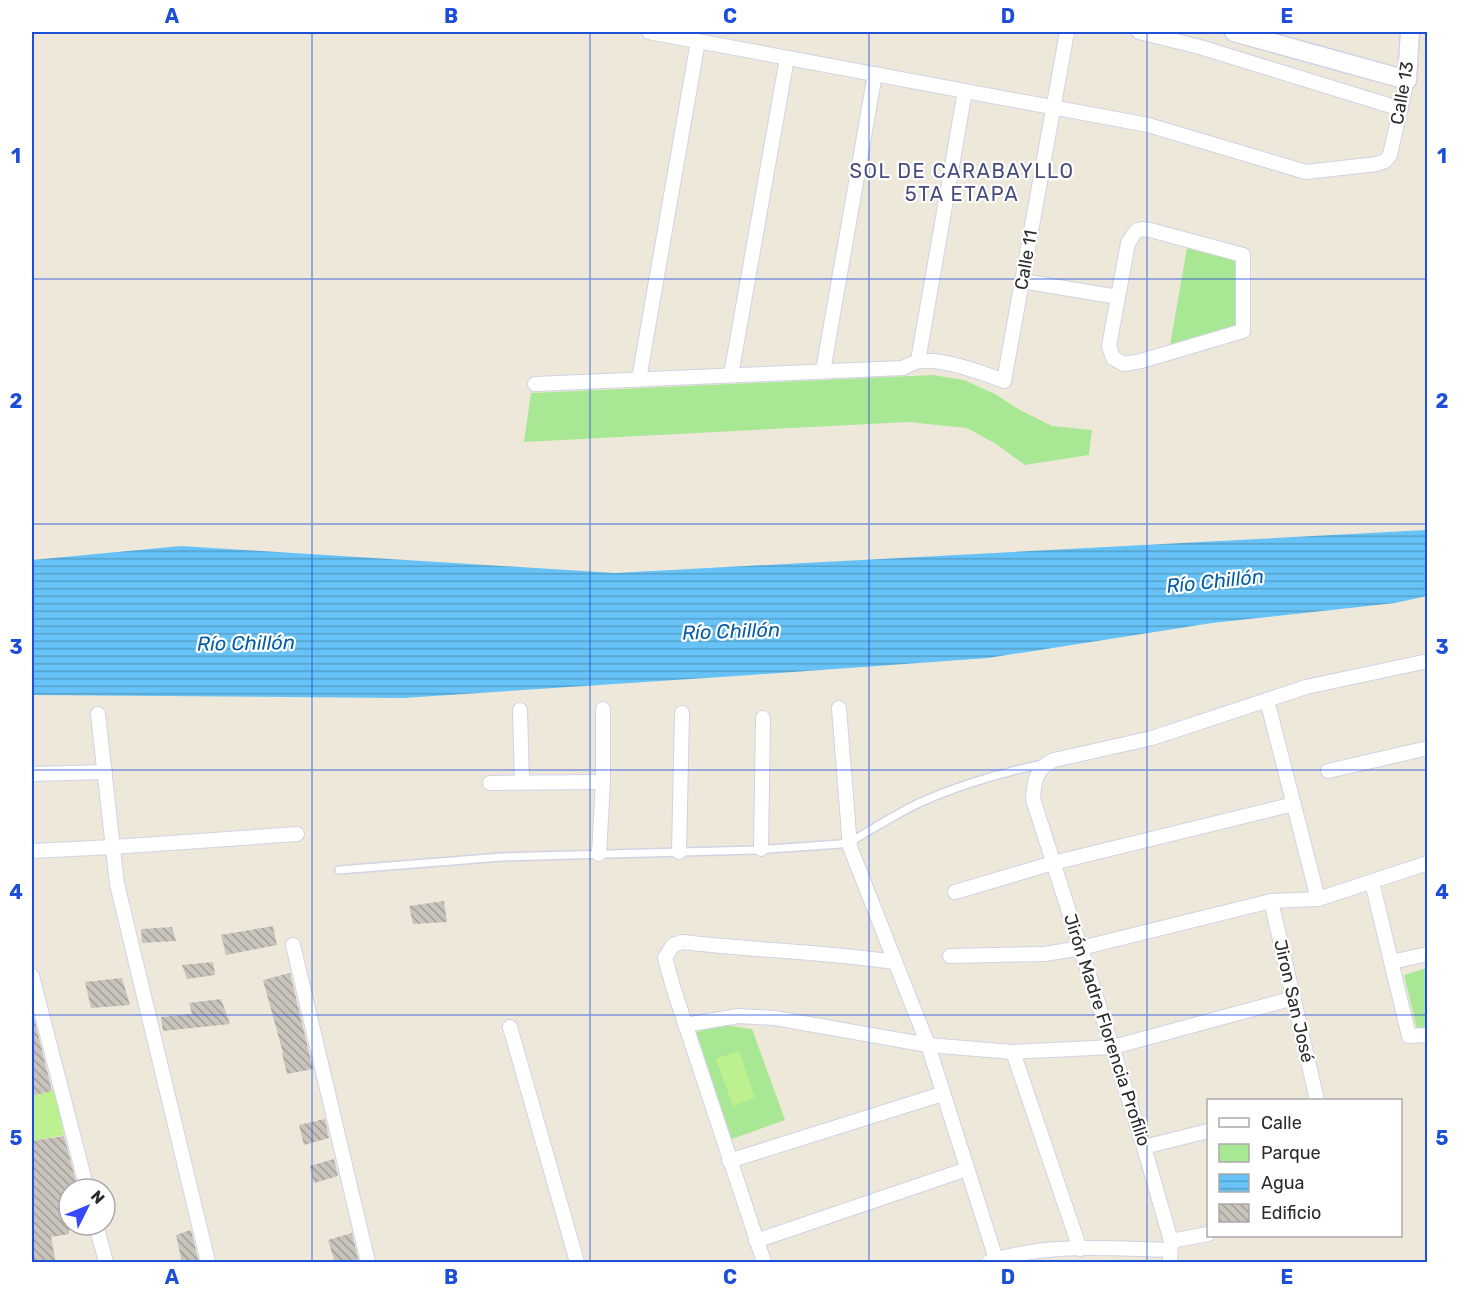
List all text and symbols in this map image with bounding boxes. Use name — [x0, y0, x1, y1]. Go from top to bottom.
text: A — [165, 4, 180, 28]
text: B — [444, 4, 458, 28]
text: C — [723, 4, 737, 28]
text: D — [1001, 4, 1015, 28]
text: E — [1281, 4, 1293, 28]
street label: Calle 13 — [1386, 60, 1418, 126]
text: 1 — [11, 144, 21, 168]
text: 1 — [1437, 144, 1447, 168]
district label: SOL DE CARABAYLLO 5TA ETAPA — [850, 159, 1074, 206]
street label: Calle 11 — [1010, 228, 1042, 292]
text: 2 — [10, 389, 23, 413]
text: 2 — [1436, 389, 1449, 413]
water label: Río Chillón — [1165, 564, 1265, 598]
water label: Río Chillón — [682, 617, 780, 645]
water label: Río Chillón — [197, 630, 295, 656]
text: 3 — [9, 635, 23, 659]
text: 3 — [1435, 635, 1449, 659]
text: 4 — [9, 880, 23, 904]
text: 4 — [1435, 880, 1449, 904]
street label: Jirón Madre Florencia Profilio — [1059, 911, 1155, 1149]
street label: Jiron San José — [1269, 937, 1319, 1065]
legend — [1207, 1099, 1402, 1237]
text: Calle — [1261, 1112, 1302, 1134]
text: 5 — [10, 1126, 23, 1150]
text: 5 — [1436, 1126, 1449, 1150]
text: Parque — [1261, 1142, 1321, 1164]
text: Agua — [1261, 1172, 1304, 1194]
north arrow — [57, 1177, 117, 1237]
text: N — [87, 1186, 108, 1208]
text: Edificio — [1261, 1202, 1321, 1224]
text: A — [165, 1265, 180, 1289]
text: B — [444, 1265, 458, 1289]
text: C — [723, 1265, 737, 1289]
text: D — [1001, 1265, 1015, 1289]
text: E — [1281, 1265, 1293, 1289]

